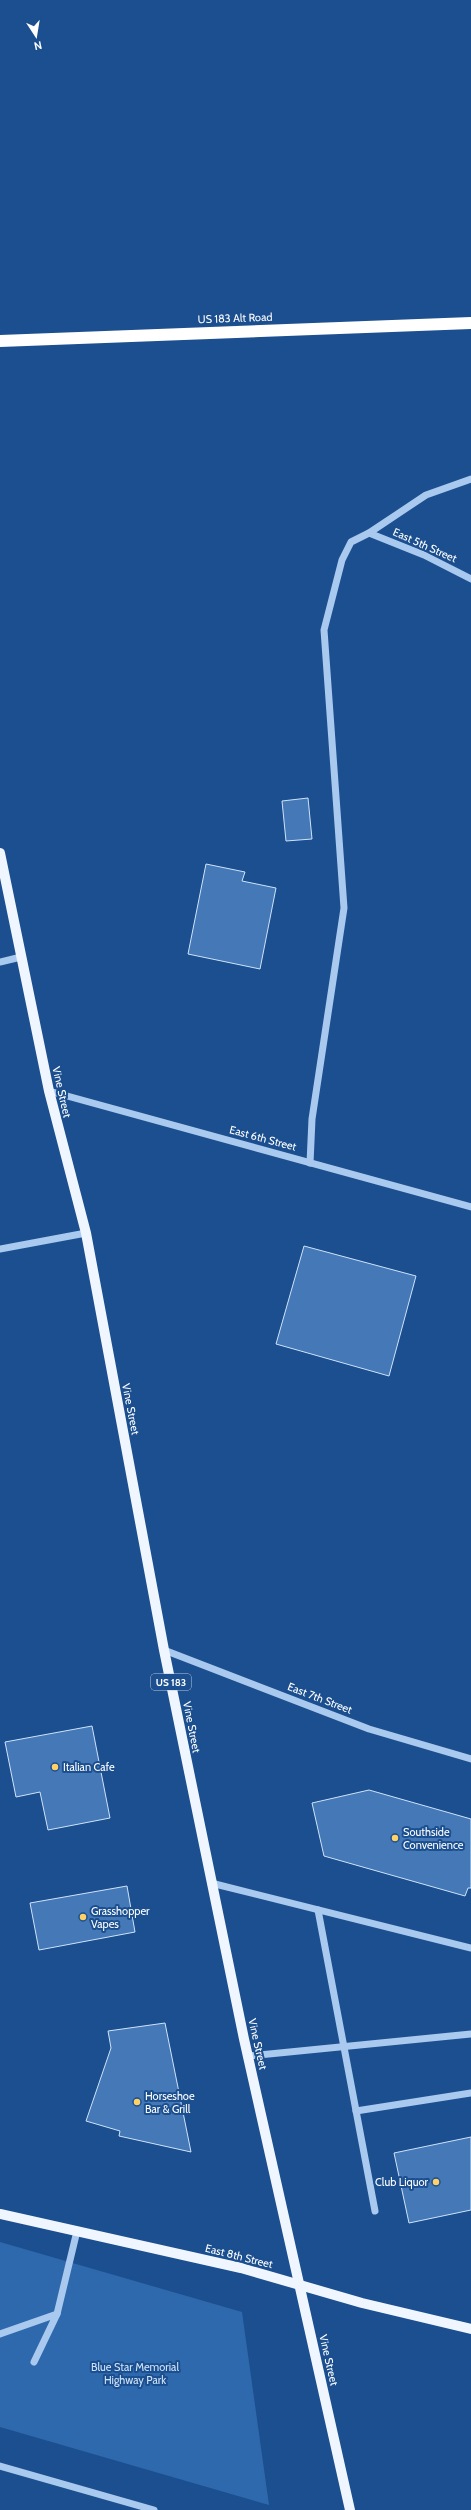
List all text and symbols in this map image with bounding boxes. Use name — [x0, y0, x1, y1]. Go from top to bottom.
north arrow — [16, 16, 56, 56]
text: N — [33, 38, 43, 53]
street label: US 183 Alt Road — [197, 310, 273, 326]
street label: East 5th Street — [391, 525, 459, 565]
street label: Vine Street — [49, 1065, 75, 1119]
street label: East 6th Street — [228, 1122, 298, 1154]
street label: Vine Street — [119, 1382, 143, 1436]
road number: US 183 — [151, 1674, 191, 1690]
street label: East 7th Street — [286, 1679, 355, 1717]
street label: Vine Street — [180, 1700, 204, 1754]
place label: Italian Cafe — [63, 1760, 115, 1774]
marker: Italian Cafe — [50, 1762, 60, 1772]
place label: Southside Convenience — [403, 1825, 464, 1852]
marker: Southside Convenience — [390, 1833, 400, 1843]
place label: Grasshopper Vapes — [91, 1904, 150, 1931]
marker: Grasshopper Vapes — [78, 1912, 88, 1922]
street label: Vine Street — [245, 2017, 271, 2071]
place label: Horseshoe Bar & Grill — [145, 2089, 195, 2116]
marker: Horseshoe Bar & Grill — [132, 2097, 142, 2107]
place label: Club Liquor — [375, 2175, 429, 2189]
marker: Club Liquor — [431, 2177, 441, 2187]
street label: East 8th Street — [204, 2241, 275, 2271]
street label: Vine Street — [316, 2333, 342, 2387]
park label: Blue Star Memorial Highway Park — [91, 2360, 179, 2387]

